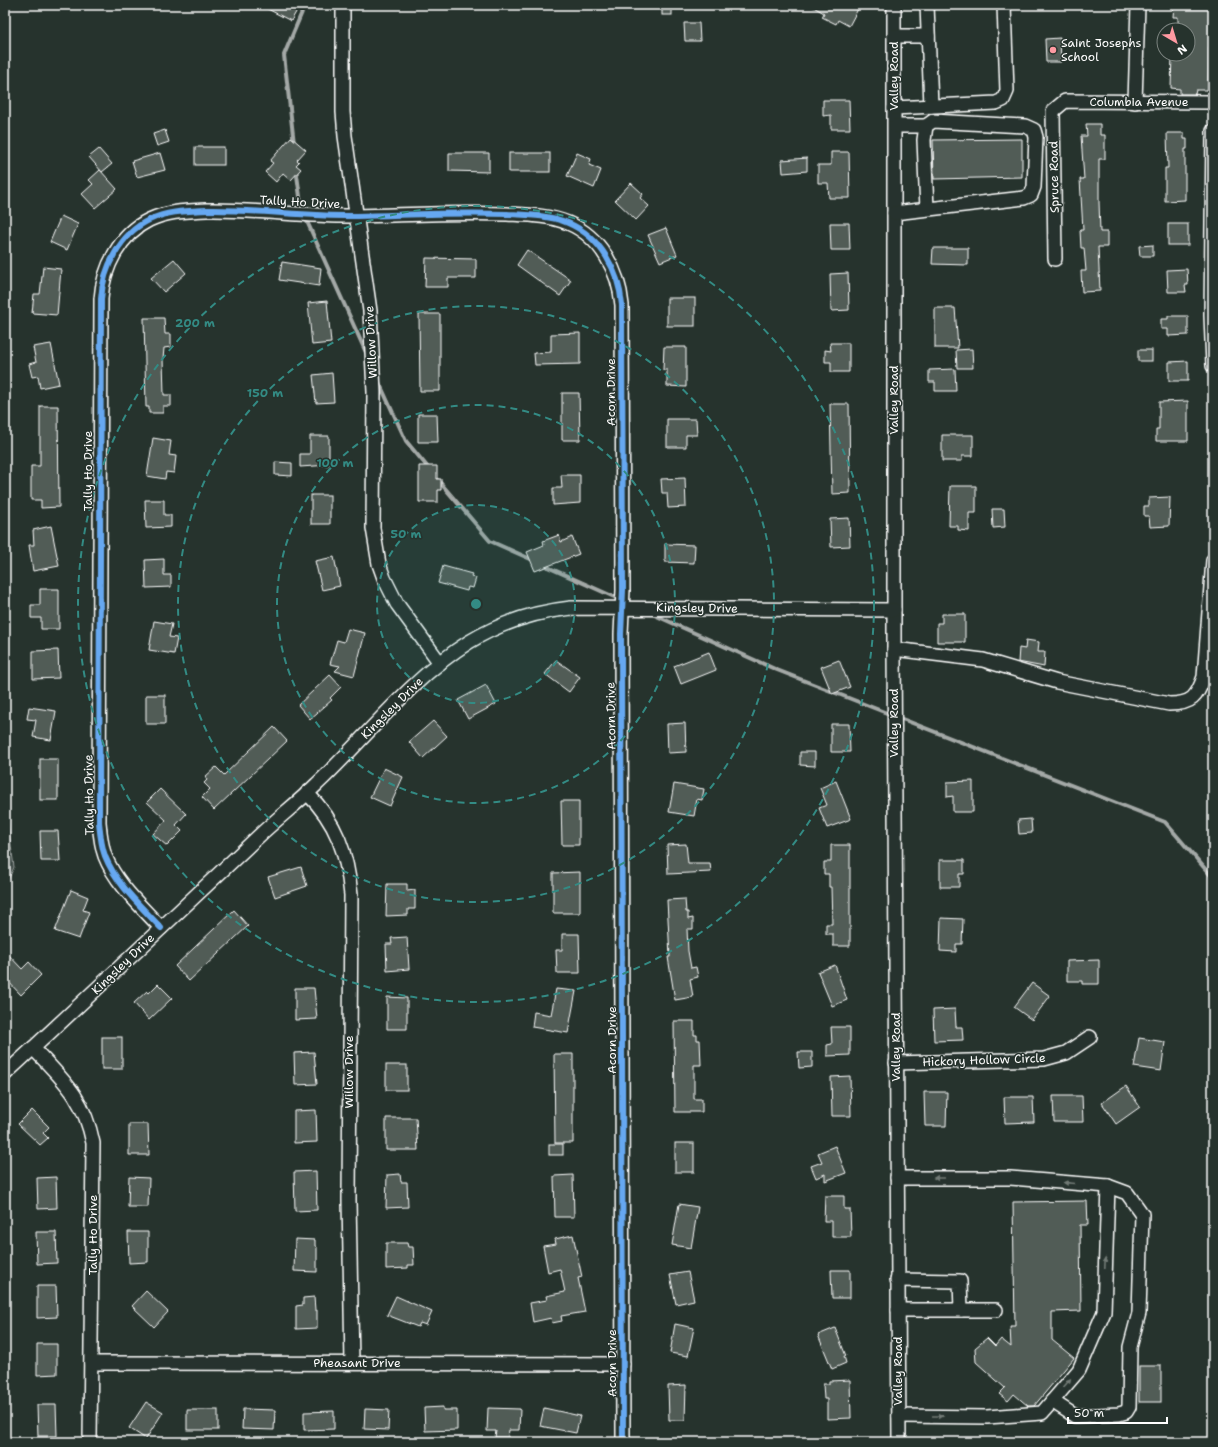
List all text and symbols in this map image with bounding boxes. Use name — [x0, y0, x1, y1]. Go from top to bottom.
north arrow — [1156, 22, 1196, 62]
place label: Saint Josephs School — [1061, 35, 1142, 65]
street label: Valley Road — [886, 41, 902, 111]
text: N — [1174, 41, 1190, 58]
marker: Saint Josephs School — [1048, 45, 1058, 55]
street label: Columbia Avenue — [1090, 94, 1189, 110]
street label: Spruce Road — [1045, 140, 1063, 213]
street label: Tally Ho Drive — [259, 192, 341, 212]
street label: Willow Drive — [361, 305, 381, 379]
text: 200 m — [175, 315, 215, 331]
street label: Acorn Drive — [603, 358, 619, 426]
street label: Valley Road — [886, 365, 902, 435]
text: 150 m — [247, 385, 283, 401]
street label: Tally Ho Drive — [80, 430, 96, 511]
text: 100 m — [317, 455, 354, 471]
text: 50 m — [391, 526, 422, 542]
centre of rings — [469, 597, 483, 611]
street label: Kingsley Drive — [656, 599, 738, 617]
street label: Kingsley Drive — [357, 673, 427, 743]
street label: Acorn Drive — [602, 682, 620, 750]
street label: Valley Road — [886, 688, 902, 758]
street label: Tally Ho Drive — [80, 754, 98, 836]
street label: Kingsley Drive — [88, 930, 158, 998]
street label: Acorn Drive — [604, 1006, 620, 1074]
street label: Valley Road — [888, 1012, 904, 1082]
street label: Willow Drive — [341, 1035, 357, 1108]
street label: Hickory Hollow Circle — [922, 1050, 1046, 1070]
one-way arrow — [932, 1175, 945, 1181]
one-way arrow — [1063, 1180, 1075, 1187]
street label: Tally Ho Drive — [85, 1194, 101, 1275]
one-way arrow — [1102, 1257, 1109, 1269]
street label: Acorn Drive — [604, 1329, 620, 1397]
street label: Valley Road — [890, 1336, 906, 1406]
street label: Pheasant Drive — [313, 1355, 401, 1371]
one-way arrow — [1062, 1378, 1071, 1389]
scale bar — [1068, 1399, 1167, 1425]
text: 50 m — [1074, 1405, 1104, 1421]
one-way arrow — [932, 1413, 945, 1419]

